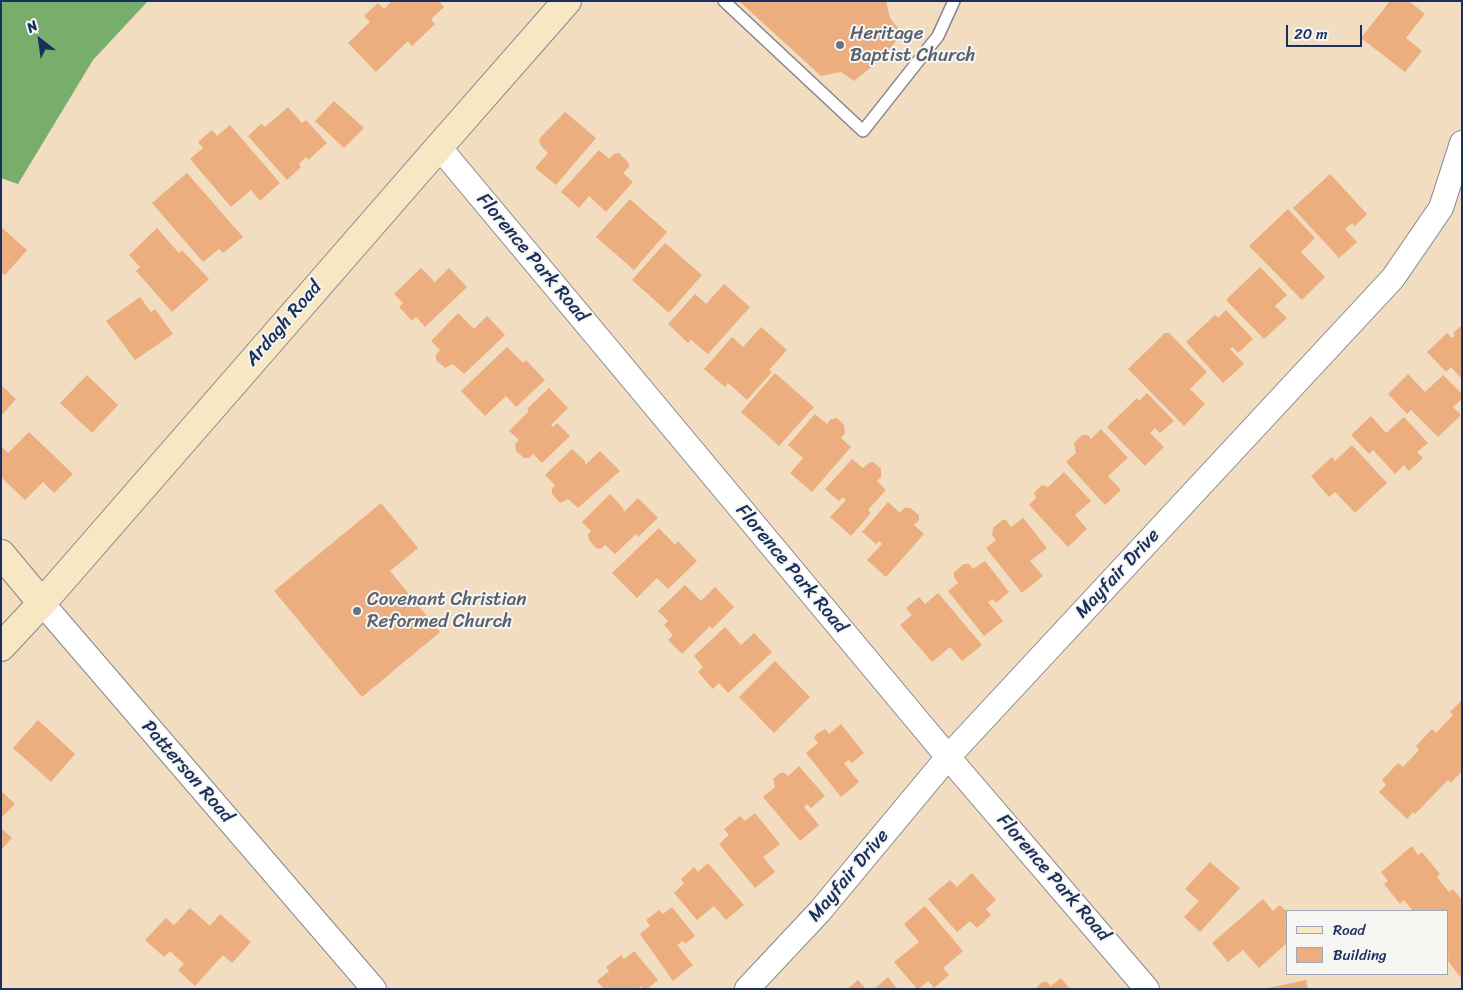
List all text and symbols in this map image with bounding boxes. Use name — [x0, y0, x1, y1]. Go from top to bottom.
text: N — [22, 13, 43, 40]
north arrow — [15, 15, 65, 65]
scale bar — [1288, 15, 1364, 47]
text: 20 m — [1294, 21, 1328, 47]
place label: Heritage Baptist Church — [850, 23, 975, 67]
marker: Heritage Baptist Church — [834, 39, 846, 51]
street label: Florence Park Road — [471, 189, 593, 327]
street label: Ardagh Road — [241, 277, 327, 371]
street label: Florence Park Road — [730, 500, 852, 638]
street label: Mayfair Drive — [1071, 525, 1165, 623]
place label: Covenant Christian Reformed Church — [367, 589, 526, 633]
marker: Covenant Christian Reformed Church — [351, 605, 363, 617]
street label: Patterson Road — [136, 716, 238, 828]
street label: Florence Park Road — [991, 810, 1115, 946]
street label: Mayfair Drive — [804, 825, 894, 927]
legend — [1286, 910, 1448, 975]
text: Road — [1333, 917, 1365, 943]
text: Building — [1333, 942, 1387, 968]

